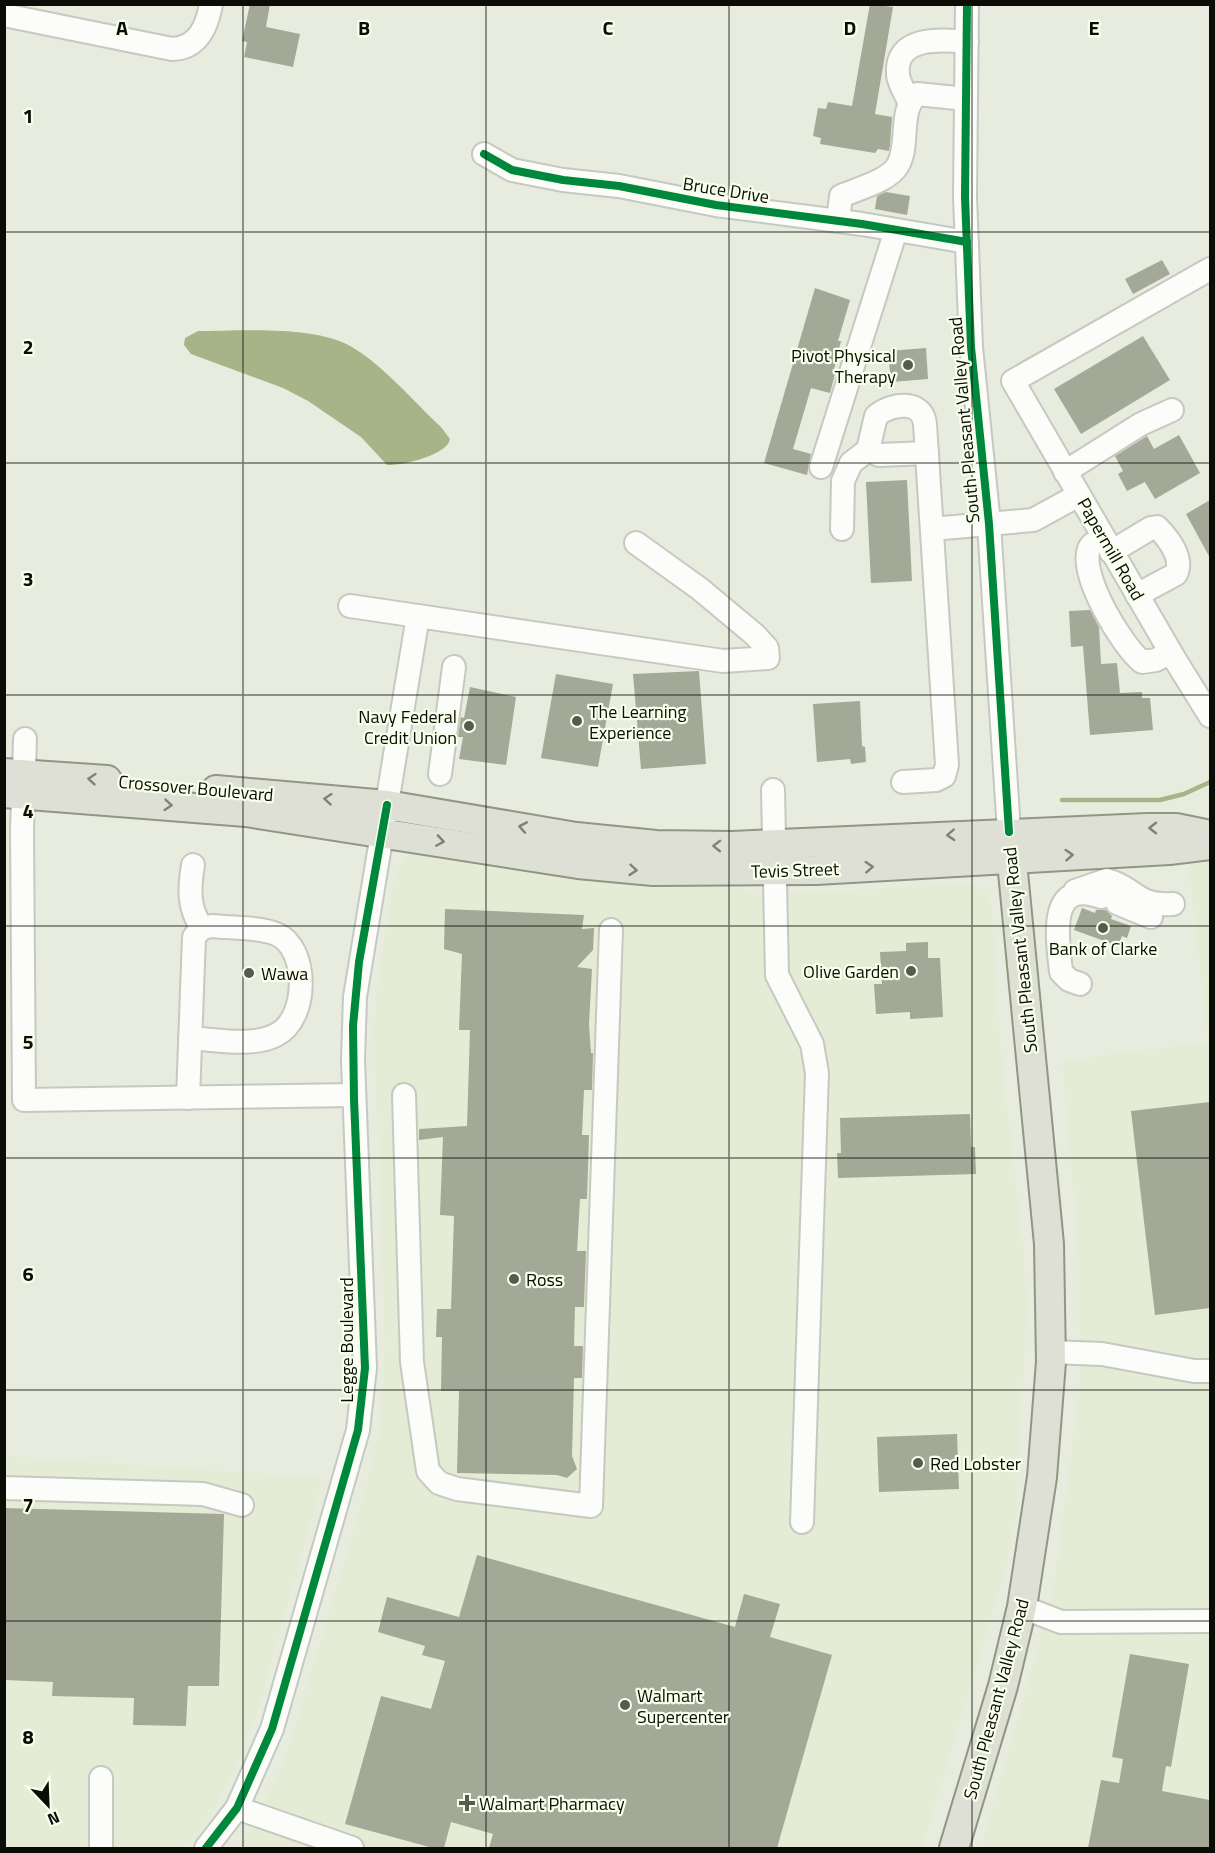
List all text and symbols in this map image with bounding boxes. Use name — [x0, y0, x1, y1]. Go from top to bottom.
text: A — [116, 12, 128, 43]
text: B — [358, 12, 370, 43]
text: C — [603, 12, 614, 43]
text: D — [844, 12, 856, 43]
text: E — [1088, 12, 1100, 43]
text: 1 — [22, 100, 34, 131]
street label: Bruce Drive — [681, 170, 771, 210]
street label: South Pleasant Valley Road — [942, 316, 986, 524]
text: 2 — [22, 331, 34, 362]
place label: Pivot Physical Therapy — [791, 342, 896, 390]
marker: Pivot Physical Therapy — [901, 358, 915, 372]
street label: Papermill Road — [1071, 493, 1151, 605]
text: 3 — [22, 563, 34, 594]
place label: The Learning Experience — [589, 698, 687, 746]
place label: Navy Federal Credit Union — [358, 703, 457, 751]
marker: The Learning Experience — [570, 714, 584, 728]
marker: Navy Federal Credit Union — [462, 719, 476, 733]
street label: Crossover Boulevard — [117, 768, 275, 808]
one-way arrow — [88, 773, 97, 786]
one-way arrow — [324, 793, 333, 806]
text: 4 — [22, 795, 34, 826]
one-way arrow — [163, 798, 172, 811]
one-way arrow — [519, 822, 528, 834]
one-way arrow — [1148, 822, 1157, 834]
one-way arrow — [946, 828, 955, 841]
one-way arrow — [434, 834, 444, 847]
one-way arrow — [712, 839, 721, 852]
street label: South Pleasant Valley Road — [996, 846, 1044, 1054]
one-way arrow — [1065, 849, 1074, 862]
street label: Tevis Street — [750, 855, 840, 885]
one-way arrow — [865, 861, 874, 874]
one-way arrow — [628, 863, 637, 876]
marker: Bank of Clarke — [1096, 921, 1110, 935]
place label: Bank of Clarke — [1049, 935, 1157, 962]
place label: Olive Garden — [803, 958, 899, 985]
place label: Wawa — [261, 960, 308, 987]
marker: Olive Garden — [904, 964, 918, 978]
marker: Wawa — [242, 966, 256, 980]
text: 5 — [22, 1026, 34, 1057]
text: 6 — [22, 1258, 34, 1289]
place label: Ross — [526, 1266, 563, 1293]
marker: Ross — [507, 1272, 521, 1286]
street label: Legge Boulevard — [333, 1277, 360, 1403]
place label: Red Lobster — [930, 1450, 1021, 1477]
marker: Red Lobster — [911, 1456, 925, 1470]
text: 7 — [22, 1489, 34, 1520]
street label: South Pleasant Valley Road — [956, 1596, 1036, 1802]
place label: Walmart Supercenter — [637, 1682, 729, 1730]
marker: Walmart Supercenter — [618, 1698, 632, 1712]
text: 8 — [22, 1721, 34, 1752]
north arrow — [18, 1775, 78, 1835]
place label: Walmart Pharmacy — [479, 1790, 625, 1817]
marker: Walmart Pharmacy — [460, 1796, 474, 1810]
text: N — [44, 1806, 64, 1832]

